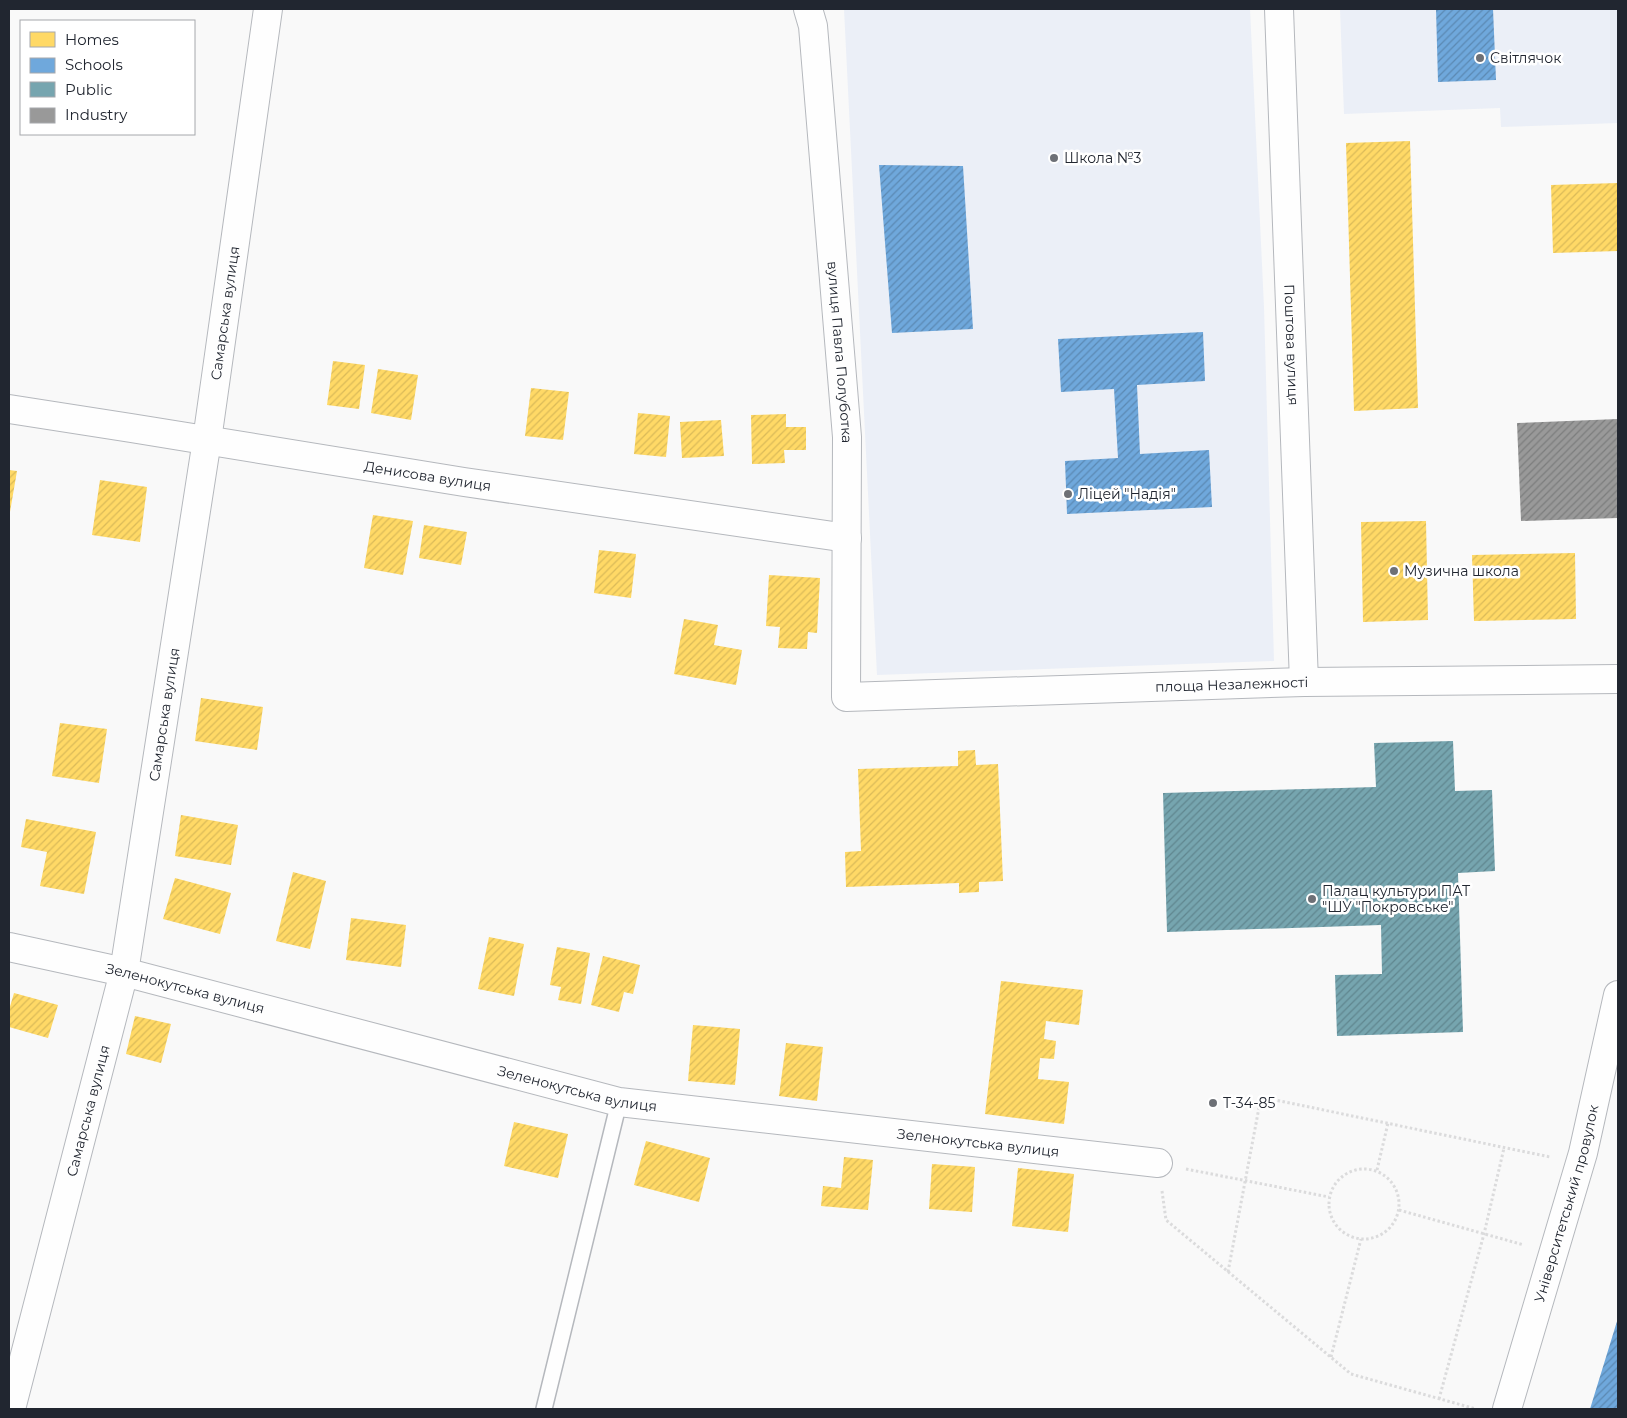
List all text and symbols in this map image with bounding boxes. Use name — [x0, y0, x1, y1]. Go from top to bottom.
legend — [20, 20, 195, 135]
text: Homes — [65, 30, 119, 49]
place label: Світлячок — [1490, 49, 1561, 67]
marker: Світлячок — [1474, 52, 1486, 64]
text: Schools — [65, 55, 123, 74]
text: Public — [65, 80, 113, 99]
text: Industry — [65, 105, 128, 124]
place label: Школа №3 — [1064, 149, 1142, 167]
marker: Школа №3 — [1048, 152, 1060, 164]
street label: Самарська вулиця — [207, 245, 243, 381]
street label: вулиця Павла Полуботка — [823, 260, 856, 443]
street label: Поштова вулиця — [1280, 284, 1303, 406]
street label: Денисова вулиця — [363, 457, 492, 495]
place label: Ліцей "Надія" — [1078, 485, 1176, 503]
marker: Ліцей "Надія" — [1062, 488, 1074, 500]
place label: Музична школа — [1404, 562, 1519, 580]
marker: Музична школа — [1388, 565, 1400, 577]
street label: Самарська вулиця — [145, 646, 183, 783]
street label: площа Незалежності — [1155, 673, 1308, 696]
place label: Палац культури ПАТ "ШУ "Покровське" — [1322, 882, 1471, 916]
marker: Палац культури ПАТ "ШУ "Покровське" — [1306, 893, 1318, 905]
street label: Зеленокутська вулиця — [104, 959, 266, 1018]
street label: Самарська вулиця — [62, 1043, 114, 1178]
street label: Зеленокутська вулиця — [496, 1062, 658, 1115]
place label: Т-34-85 — [1223, 1094, 1275, 1112]
marker: Т-34-85 — [1207, 1097, 1219, 1109]
street label: Університетський провулок — [1530, 1103, 1602, 1304]
street label: Зеленокутська вулиця — [896, 1125, 1060, 1161]

